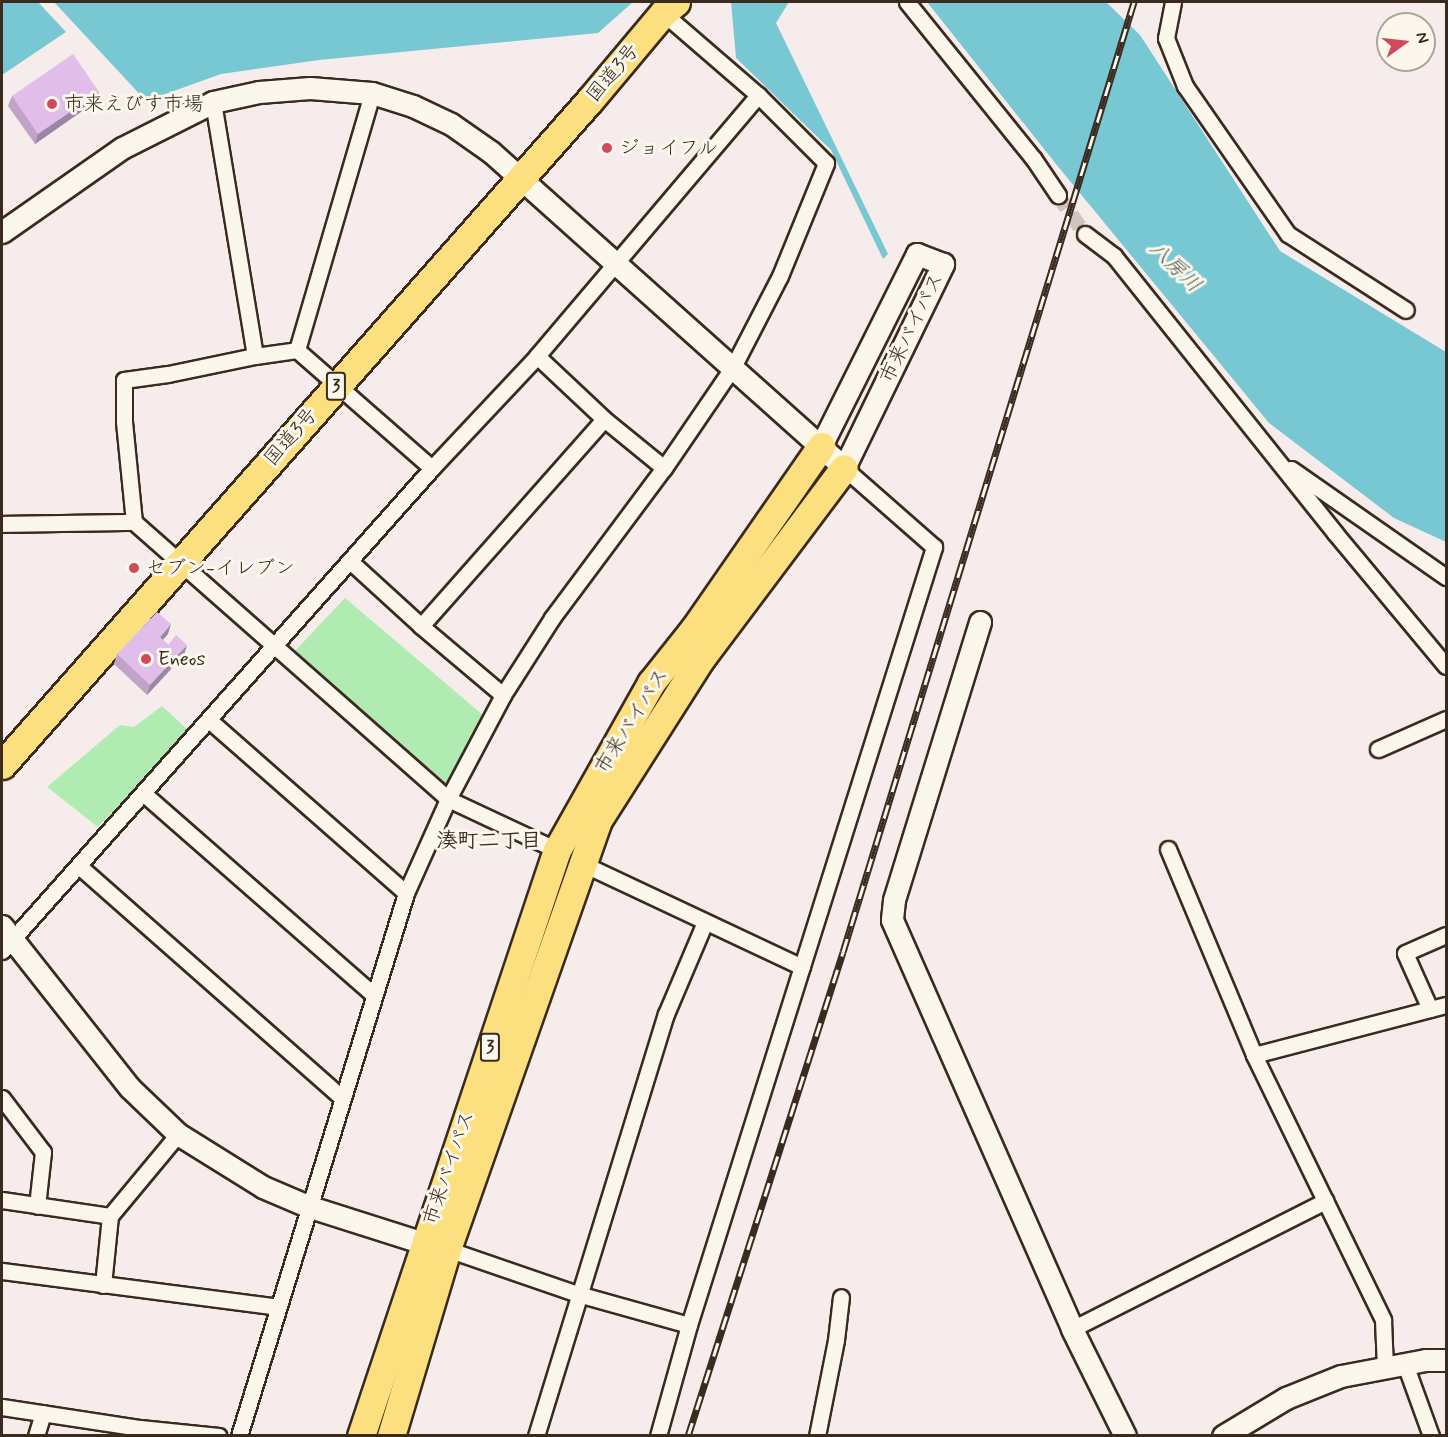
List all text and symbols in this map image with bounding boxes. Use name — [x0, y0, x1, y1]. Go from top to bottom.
north arrow — [1376, 12, 1436, 72]
text: N — [1410, 30, 1433, 46]
street label: 国道3号 — [582, 39, 644, 107]
place label: 市来えびす市場 — [64, 92, 204, 116]
marker: 市来えびす市場 — [45, 97, 59, 111]
place label: ジョイフル — [619, 136, 719, 160]
marker: ジョイフル — [600, 141, 614, 155]
water label: 八房川 — [1144, 236, 1206, 298]
street label: 市来バイパス — [875, 269, 949, 387]
road number: 3 — [326, 371, 346, 401]
street label: 国道3号 — [259, 403, 323, 471]
place label: セブン-イレブン — [146, 556, 295, 580]
marker: セブン-イレブン — [127, 561, 141, 575]
place label: Eneos — [158, 647, 205, 671]
marker: Eneos — [139, 652, 153, 666]
street label: 市来バイパス — [590, 664, 674, 778]
district label: 湊町二丁目 — [437, 828, 541, 854]
road number: 3 — [480, 1032, 500, 1062]
street label: 市来バイパス — [418, 1107, 480, 1229]

